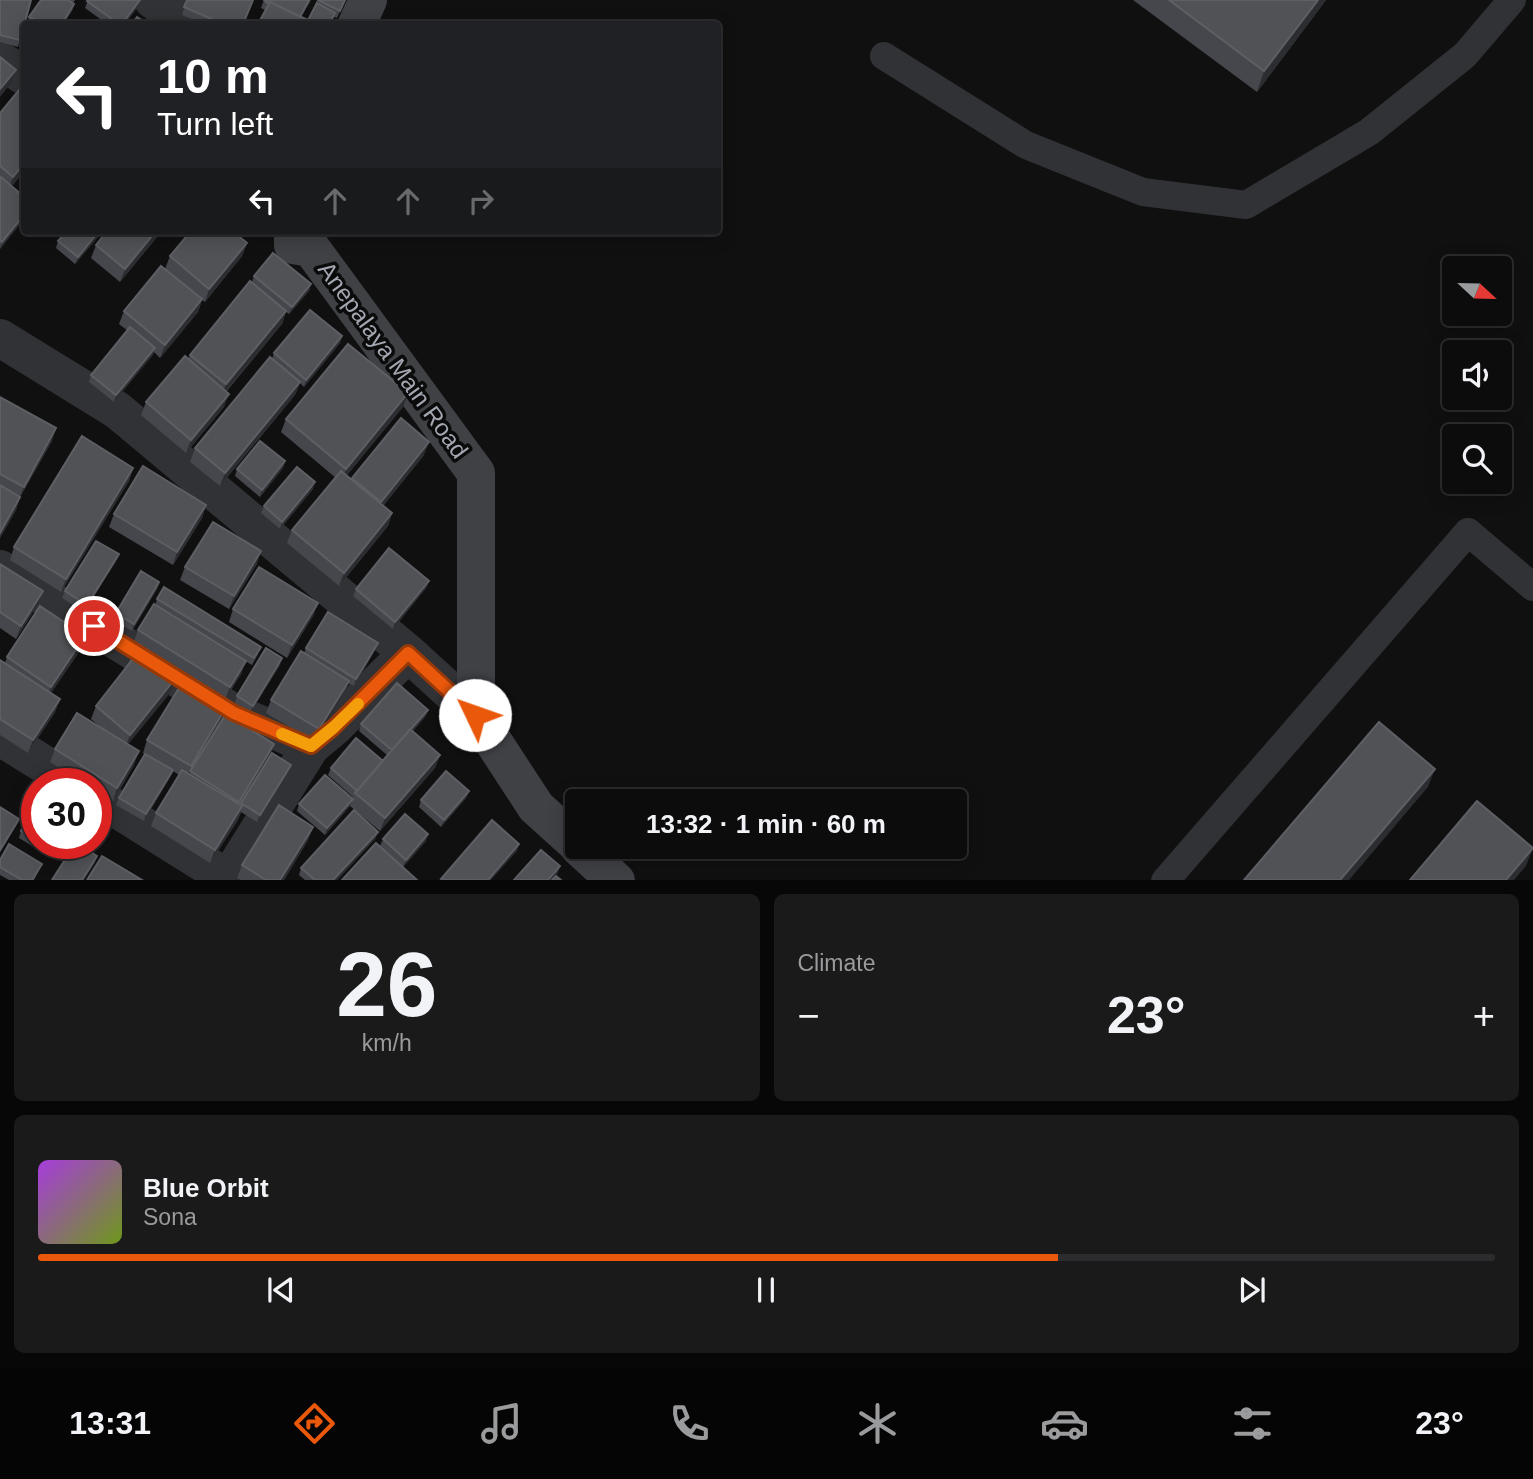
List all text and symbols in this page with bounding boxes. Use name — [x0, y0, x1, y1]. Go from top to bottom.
icon: left — [42, 49, 133, 140]
text: 10 m — [157, 49, 269, 103]
text: Turn left — [157, 106, 273, 142]
icon: left — [243, 182, 281, 220]
icon: ahead — [316, 182, 354, 220]
icon: ahead — [389, 182, 427, 220]
icon: right — [462, 182, 500, 220]
street label: Anepalaya Main Road — [313, 256, 474, 463]
north arrow — [1442, 256, 1512, 326]
map controls — [1442, 256, 1512, 494]
button: sound — [1442, 340, 1512, 410]
button: search — [1442, 424, 1512, 494]
pin — [64, 596, 124, 656]
icon: arrive — [75, 607, 113, 645]
position arrow — [438, 678, 512, 752]
speed limit sign: 30 — [21, 768, 112, 859]
text: 13:32 · 1 min · 60 m — [646, 809, 886, 839]
text: 26 — [336, 934, 437, 1035]
text: Climate — [798, 950, 875, 976]
text: 23° — [1107, 986, 1186, 1044]
text: − — [798, 995, 820, 1037]
text: + — [1473, 995, 1495, 1037]
text: km/h — [362, 1030, 412, 1056]
text: Blue Orbit — [143, 1173, 269, 1203]
text: Sona — [143, 1204, 197, 1230]
icon: previous — [262, 1271, 300, 1309]
icon: pause — [747, 1271, 785, 1309]
icon: next — [1233, 1271, 1271, 1309]
icon: directions — [290, 1399, 339, 1448]
icon: music — [477, 1399, 526, 1448]
icon: phone — [665, 1399, 714, 1448]
icon: climate — [853, 1399, 902, 1448]
icon: car — [1040, 1399, 1089, 1448]
icon: filters — [1228, 1399, 1277, 1448]
text: 13:31 — [69, 1405, 151, 1441]
text: 23° — [1415, 1405, 1464, 1441]

